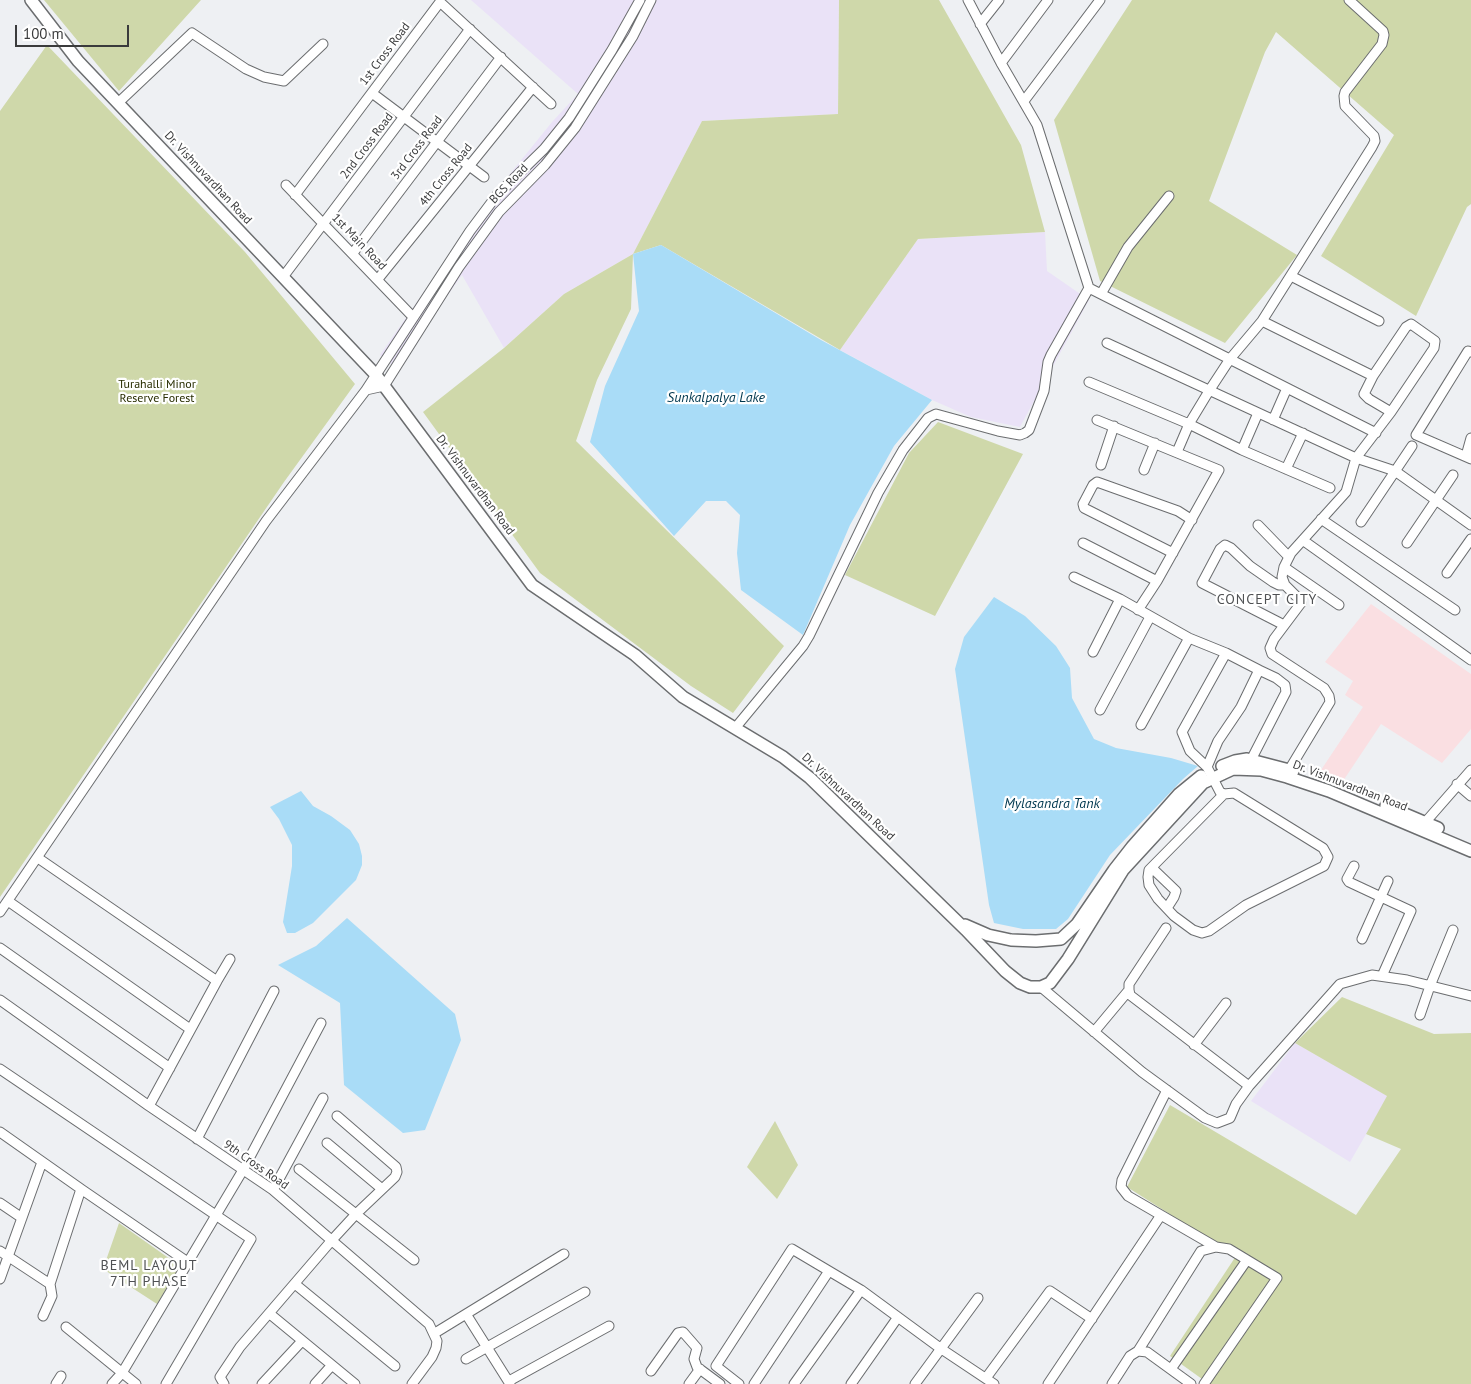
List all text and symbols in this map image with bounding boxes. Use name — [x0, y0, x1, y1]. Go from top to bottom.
scale bar — [18, 15, 131, 47]
street label: 1st Cross Road — [357, 20, 413, 88]
text: 100 m — [23, 24, 64, 43]
street label: 2nd Cross Road — [338, 110, 396, 182]
street label: 3rd Cross Road — [388, 113, 446, 183]
street label: Dr. Vishnuvardhan Road — [161, 129, 255, 227]
street label: 4th Cross Road — [416, 141, 476, 209]
street label: BGS Road — [487, 161, 531, 207]
street label: 1st Main Road — [329, 211, 389, 273]
park label: Turahalli Minor Reserve Forest — [118, 378, 196, 406]
water label: Sunkalpalya Lake — [667, 390, 765, 406]
street label: Dr. Vishnuvardhan Road — [433, 432, 517, 538]
district label: CONCEPT CITY — [1215, 592, 1319, 608]
street label: Dr. Vishnuvardhan Road — [799, 750, 897, 844]
street label: Dr. Vishnuvardhan Road — [1291, 757, 1409, 815]
water label: Mylasandra Tank — [1004, 796, 1100, 812]
street label: 9th Cross Road — [221, 1137, 291, 1193]
district label: BEML LAYOUT 7TH PHASE — [99, 1258, 199, 1290]

